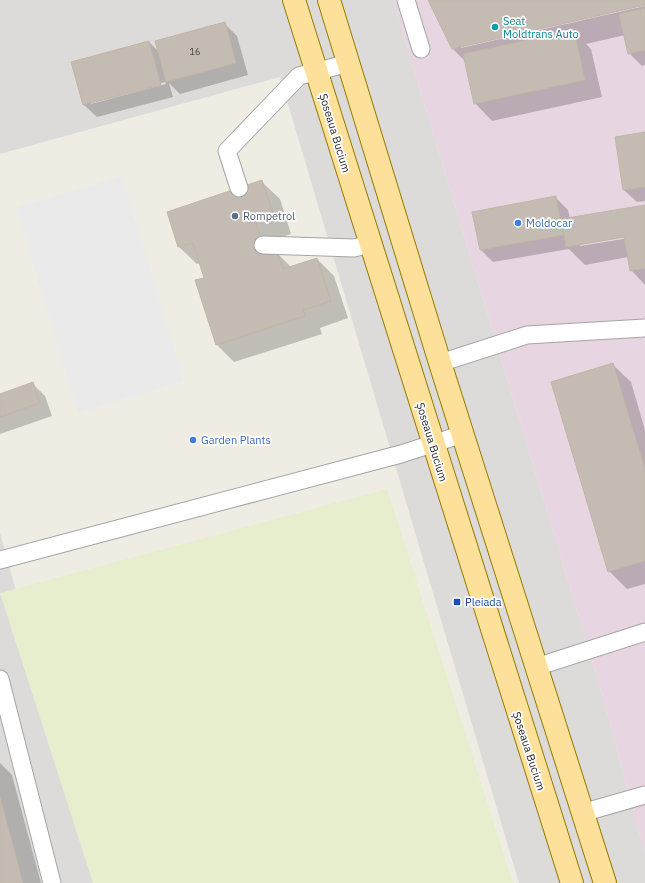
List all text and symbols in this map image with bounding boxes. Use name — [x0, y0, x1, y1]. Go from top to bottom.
place label: Seat Moldtrans Auto — [503, 14, 579, 41]
marker: Seat Moldtrans Auto — [490, 22, 500, 32]
house number: 16 — [190, 46, 200, 57]
street label: Șoseaua Bucium — [316, 92, 354, 174]
place label: Rompetrol — [243, 209, 295, 223]
marker: Rompetrol — [230, 211, 240, 221]
place label: Moldocar — [526, 216, 572, 230]
marker: Moldocar — [513, 218, 523, 228]
street label: Șoseaua Bucium — [413, 401, 451, 483]
place label: Garden Plants — [201, 433, 271, 447]
marker: Garden Plants — [188, 435, 198, 445]
place label: Pleiada — [465, 595, 502, 609]
marker: Pleiada — [452, 597, 462, 607]
street label: Șoseaua Bucium — [510, 710, 548, 792]

